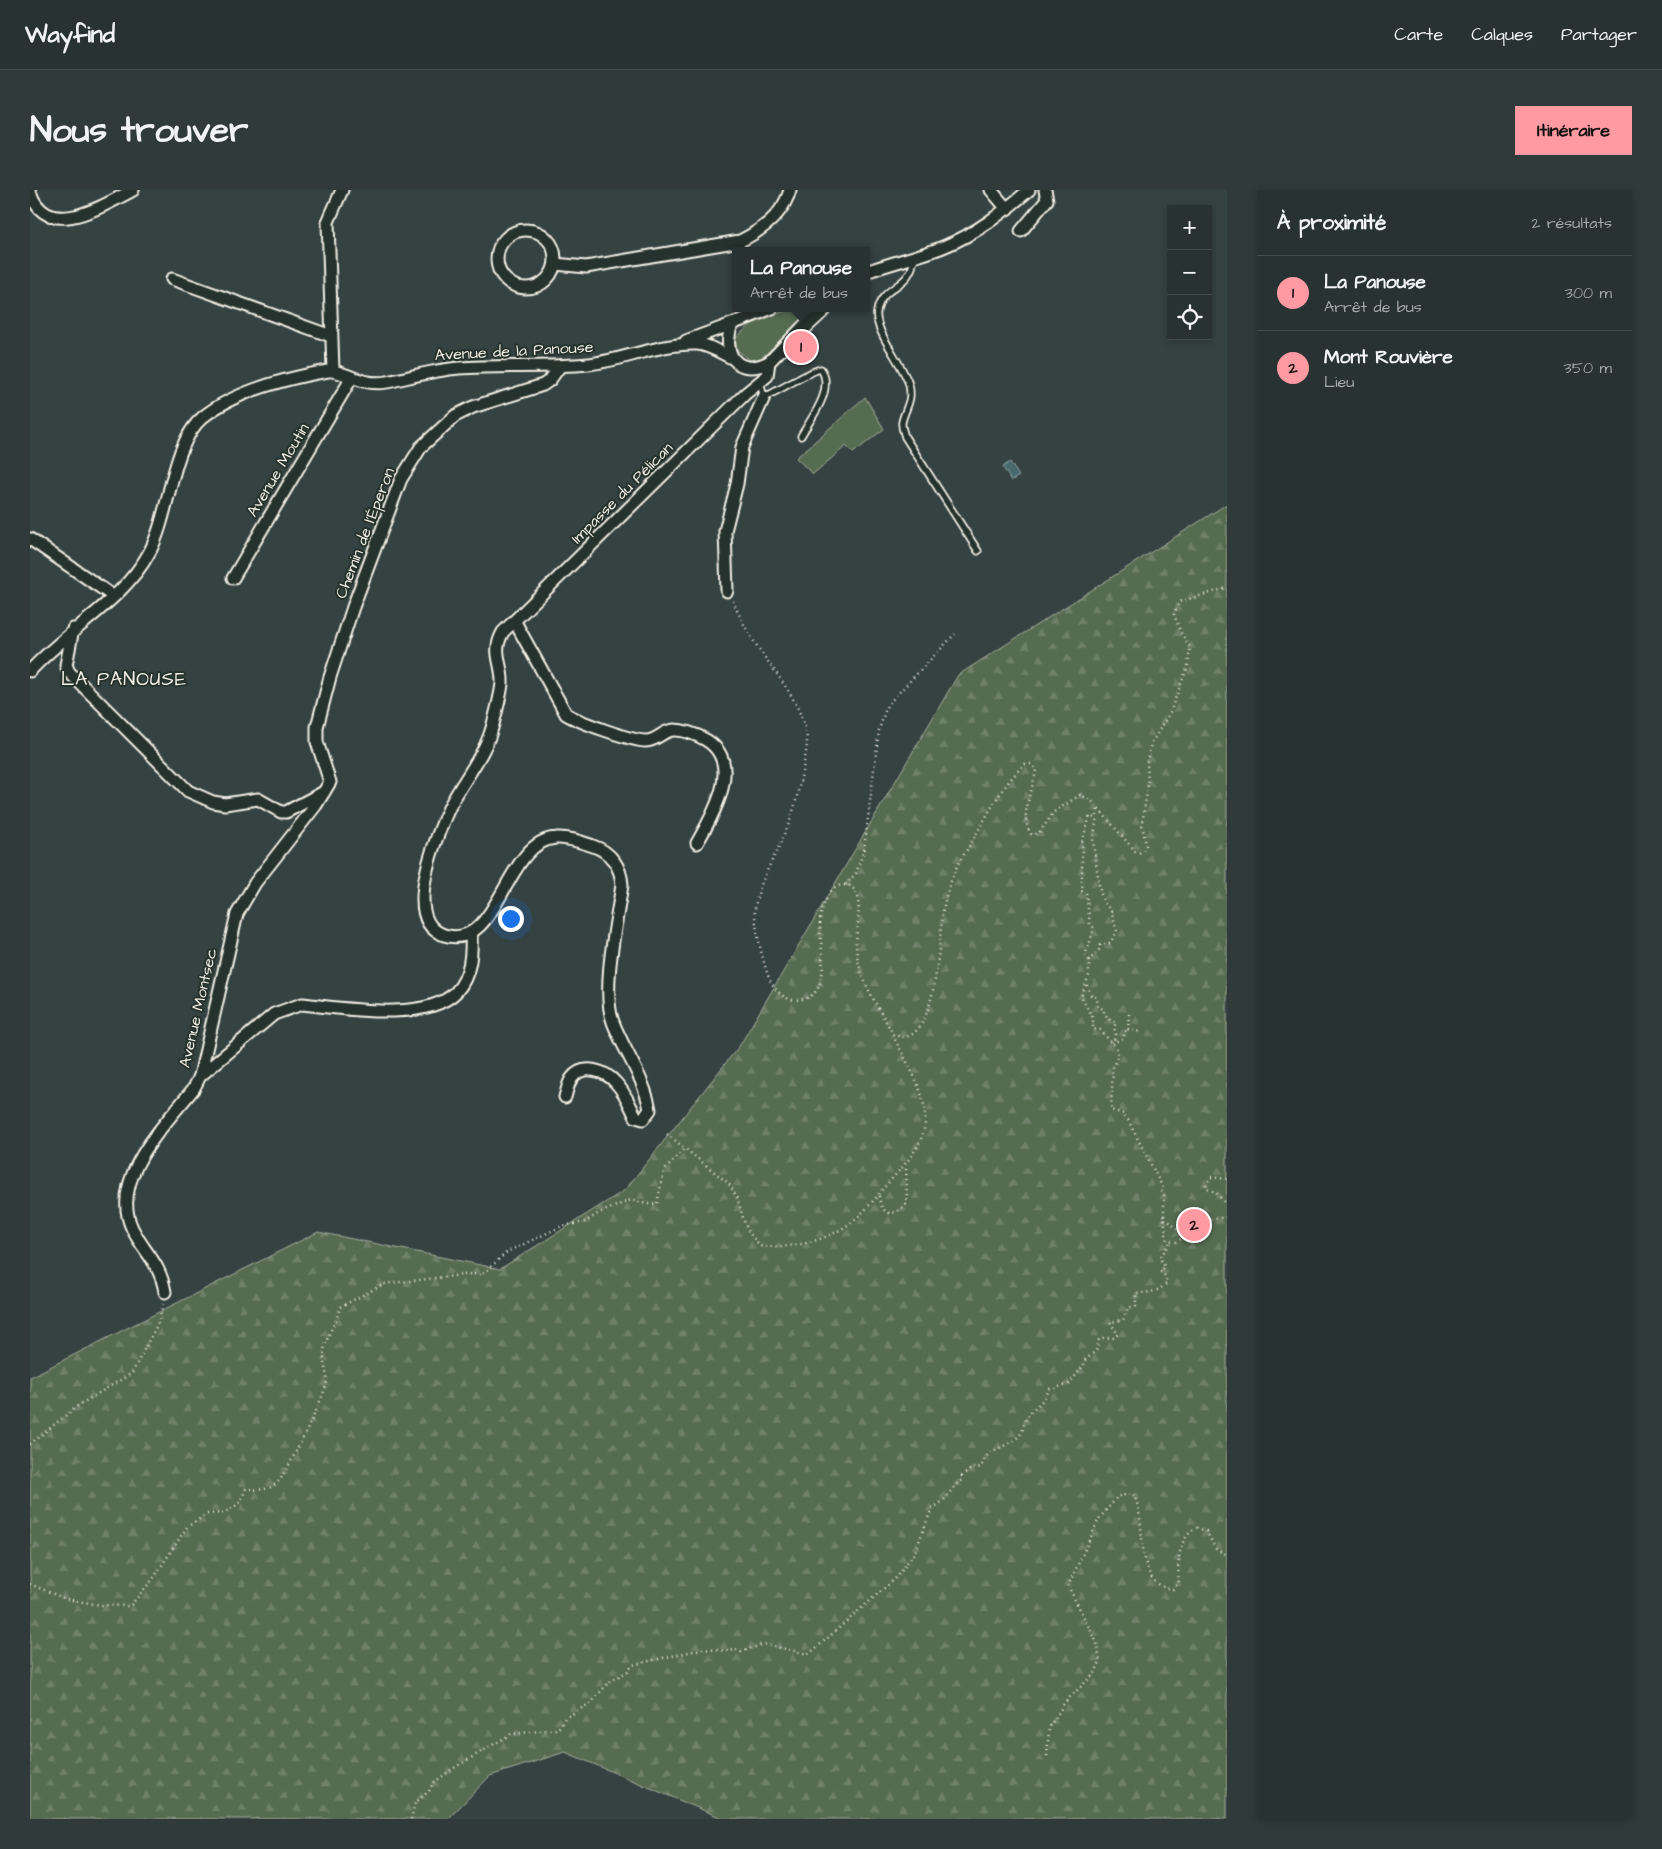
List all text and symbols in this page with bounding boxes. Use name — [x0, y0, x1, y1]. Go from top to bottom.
text: Wayfind — [25, 18, 115, 52]
text: Carte — [1394, 22, 1443, 47]
text: Calques — [1471, 22, 1533, 47]
text: Partager — [1561, 22, 1637, 47]
text: Nous trouver — [30, 106, 248, 155]
button: Itinéraire — [1515, 106, 1632, 155]
map controls — [1167, 205, 1212, 340]
button: + — [1167, 205, 1212, 250]
text: À proximité — [1277, 208, 1386, 237]
text: 2 résultats — [1531, 212, 1612, 234]
popup — [732, 247, 870, 312]
button: − — [1167, 250, 1212, 295]
text: La Panouse — [750, 255, 852, 282]
text: La Panouse — [1324, 269, 1426, 296]
text: Arrêt de bus — [750, 282, 848, 304]
text: 1 — [1292, 282, 1294, 304]
text: 300 m — [1565, 282, 1612, 304]
button: locate — [1167, 295, 1212, 340]
text: Arrêt de bus — [1324, 296, 1422, 318]
pin: 1 — [785, 328, 817, 366]
street label: Avenue de la Panouse — [434, 336, 594, 366]
text: Mont Rouvière — [1324, 344, 1453, 371]
text: 2 — [1288, 357, 1298, 379]
text: 350 m — [1564, 357, 1612, 379]
text: Lieu — [1324, 371, 1354, 393]
street label: Avenue Moutin — [241, 419, 315, 521]
street label: Impasse du Pélican — [566, 437, 678, 549]
street label: Chemin de l'Éperon — [330, 464, 400, 602]
district label: LA PANOUSE — [61, 666, 187, 693]
your location — [498, 906, 524, 932]
street label: Avenue Montsec — [174, 946, 222, 1070]
pin: 2 — [1178, 1206, 1210, 1244]

